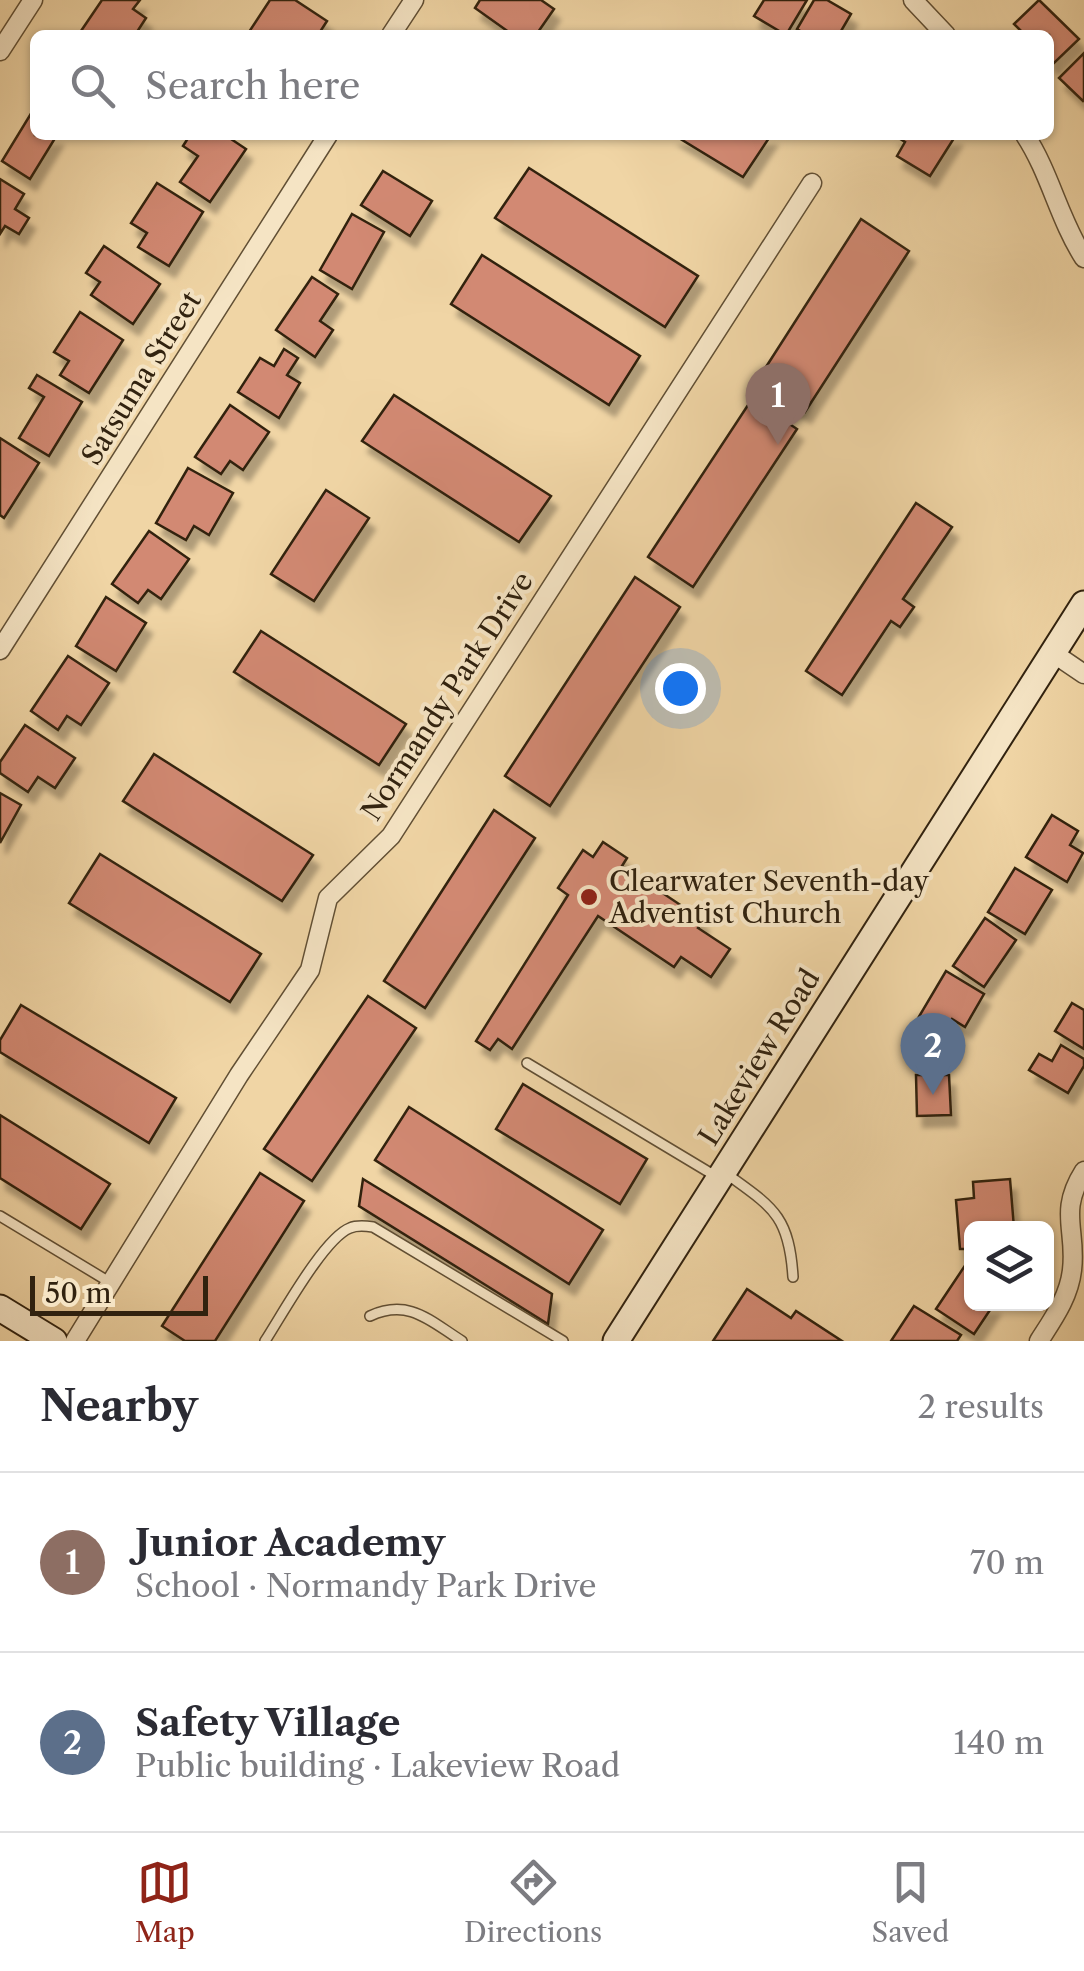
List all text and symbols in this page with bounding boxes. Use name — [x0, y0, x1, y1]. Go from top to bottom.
search box — [30, 30, 1054, 140]
icon: search — [65, 58, 120, 113]
text: Search here — [145, 62, 360, 109]
street label: Satsuma Street — [74, 285, 208, 471]
pin: 1 — [746, 362, 810, 445]
street label: Normandy Park Drive — [354, 565, 540, 827]
your location — [655, 663, 706, 714]
place label: Clearwater Seventh-day Adventist Church — [608, 864, 929, 930]
marker: Clearwater Seventh-day Adventist Church — [578, 886, 600, 908]
street label: Lakeview Road — [691, 963, 827, 1151]
pin: 2 — [900, 1012, 966, 1095]
map controls — [964, 1221, 1054, 1311]
button: layers — [964, 1221, 1054, 1311]
scale bar — [30, 1271, 208, 1316]
text: 50 m — [45, 1276, 112, 1310]
text: Nearby — [40, 1380, 198, 1432]
text: 2 results — [918, 1387, 1044, 1426]
text: Junior Academy — [135, 1519, 445, 1566]
text: 1 — [65, 1543, 80, 1582]
text: 70 m — [970, 1543, 1044, 1582]
text: School · Normandy Park Drive — [135, 1566, 596, 1605]
text: Safety Village — [135, 1699, 401, 1746]
text: 2 — [63, 1723, 82, 1762]
text: 140 m — [953, 1723, 1044, 1762]
text: Public building · Lakeview Road — [135, 1746, 620, 1785]
tab: Map — [135, 1855, 195, 1949]
tab: Directions — [464, 1855, 602, 1949]
tab: Saved — [872, 1855, 949, 1949]

